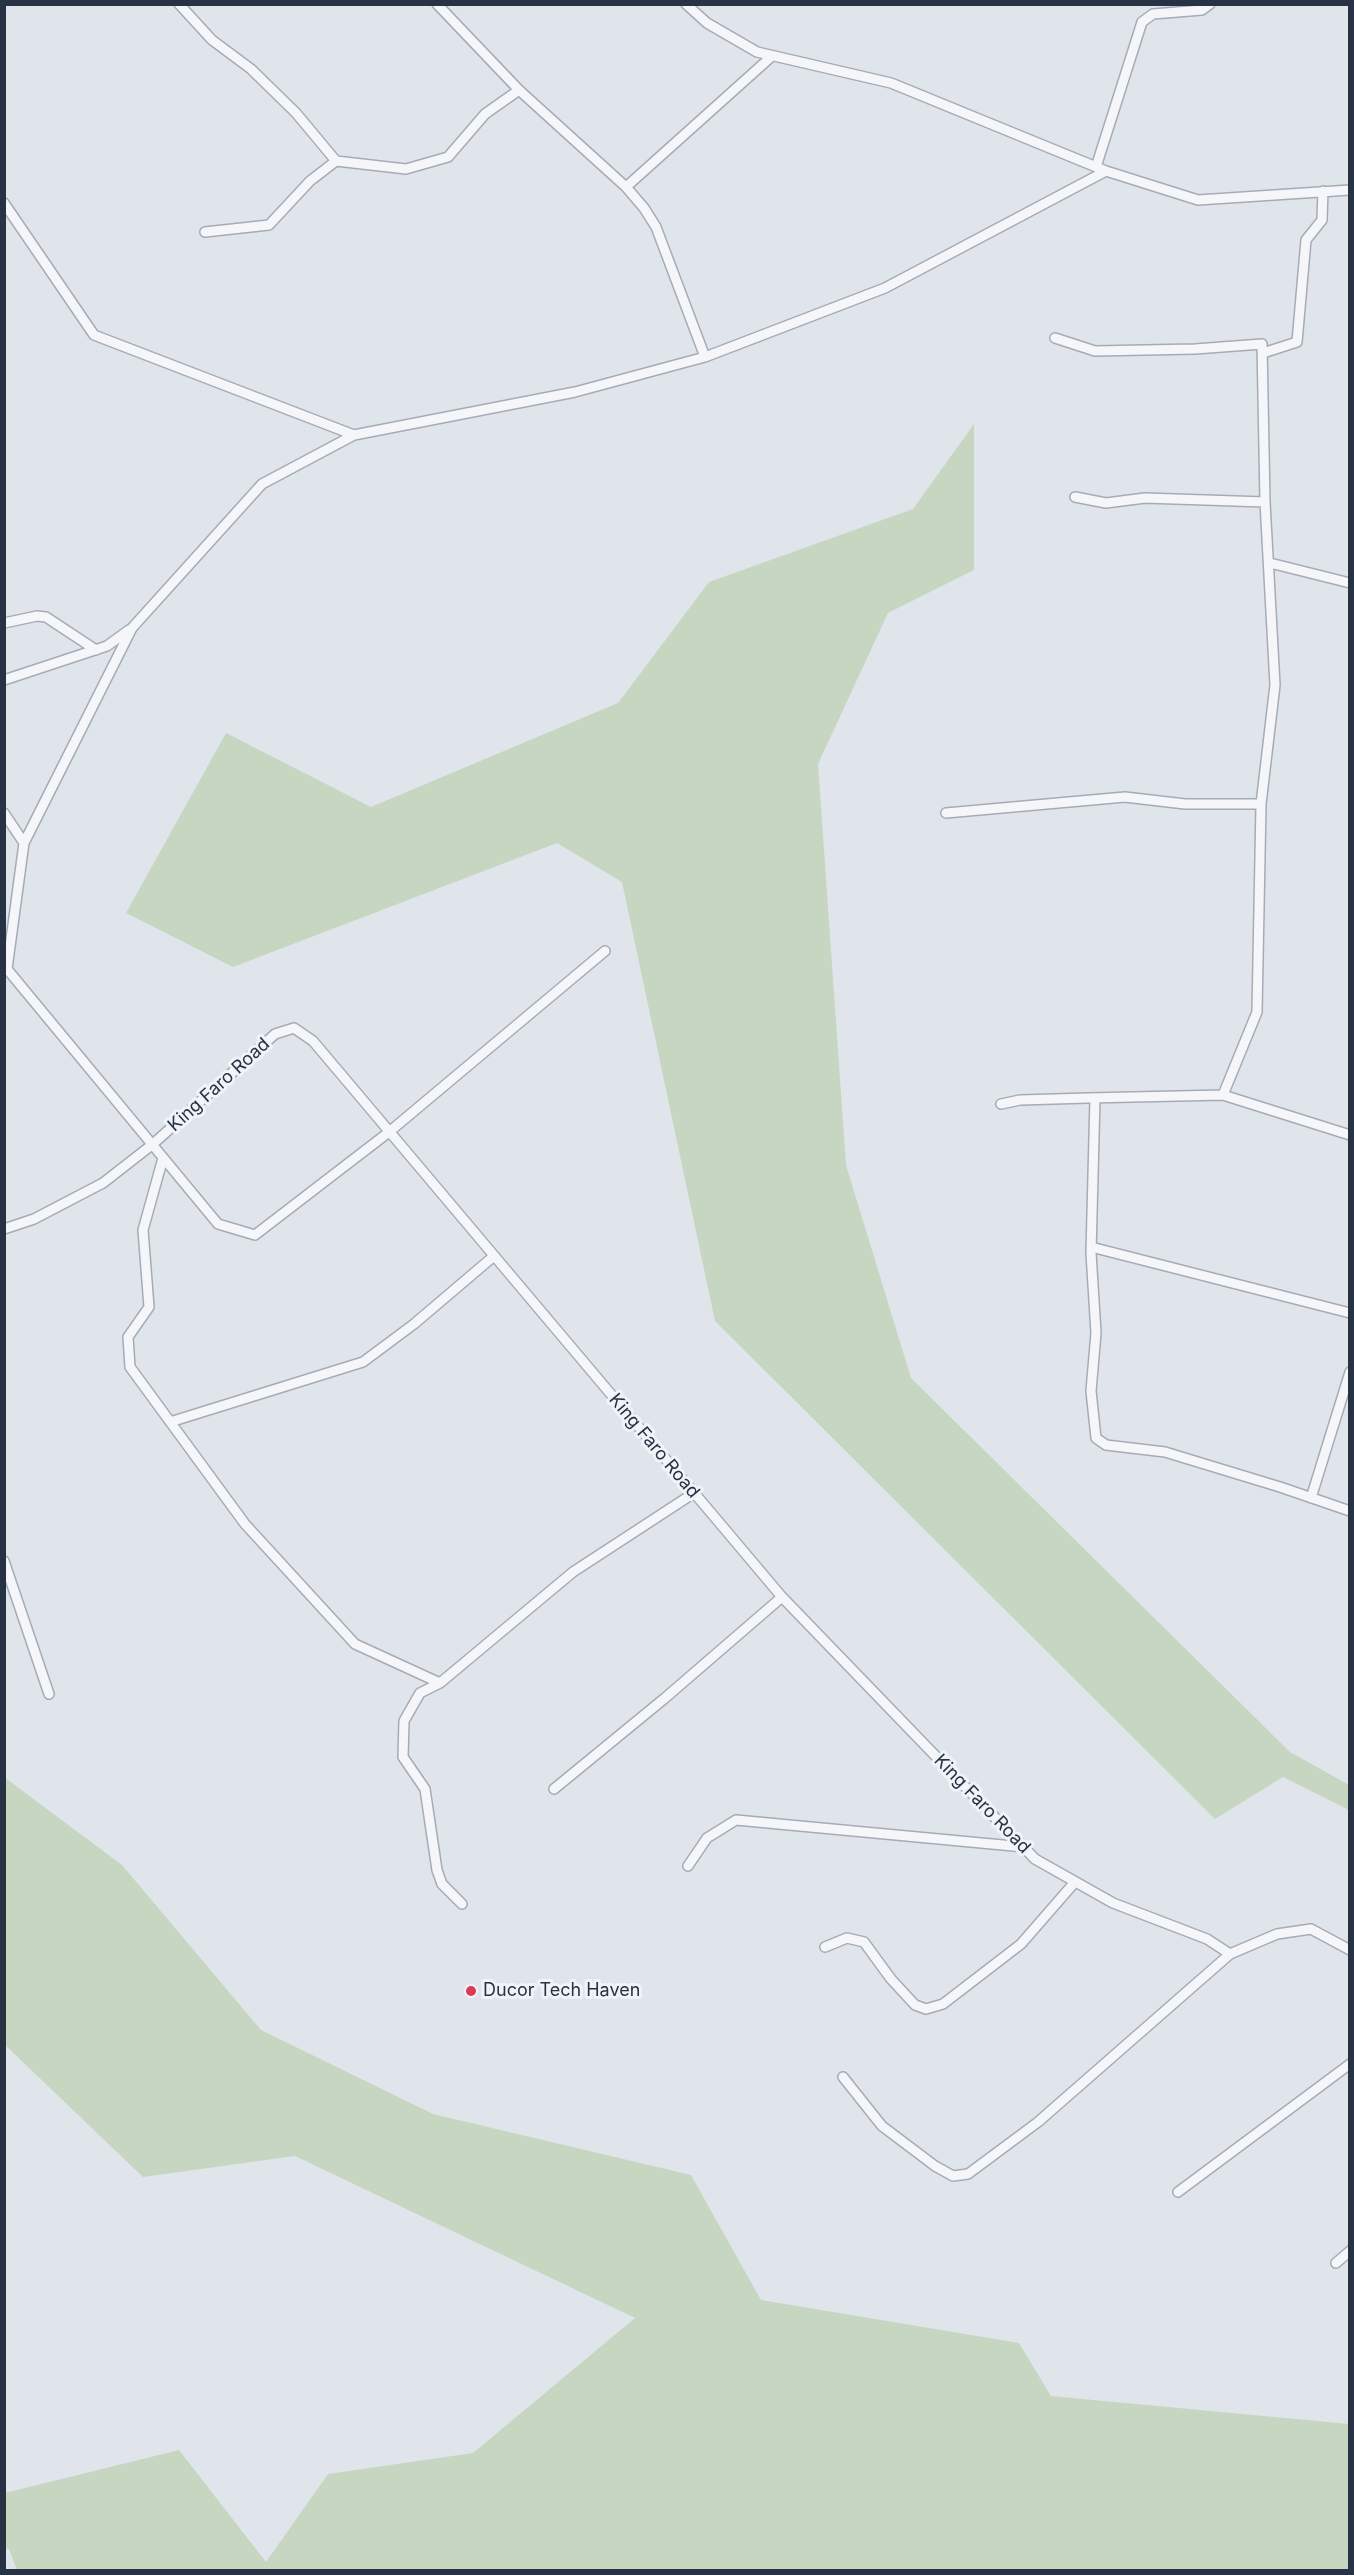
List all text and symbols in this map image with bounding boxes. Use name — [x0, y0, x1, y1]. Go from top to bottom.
street label: King Faro Road — [164, 1034, 274, 1136]
street label: King Faro Road — [604, 1389, 704, 1503]
street label: King Faro Road — [929, 1750, 1035, 1858]
place label: Ducor Tech Haven — [483, 1980, 640, 2002]
marker: Ducor Tech Haven — [464, 1984, 478, 1998]

